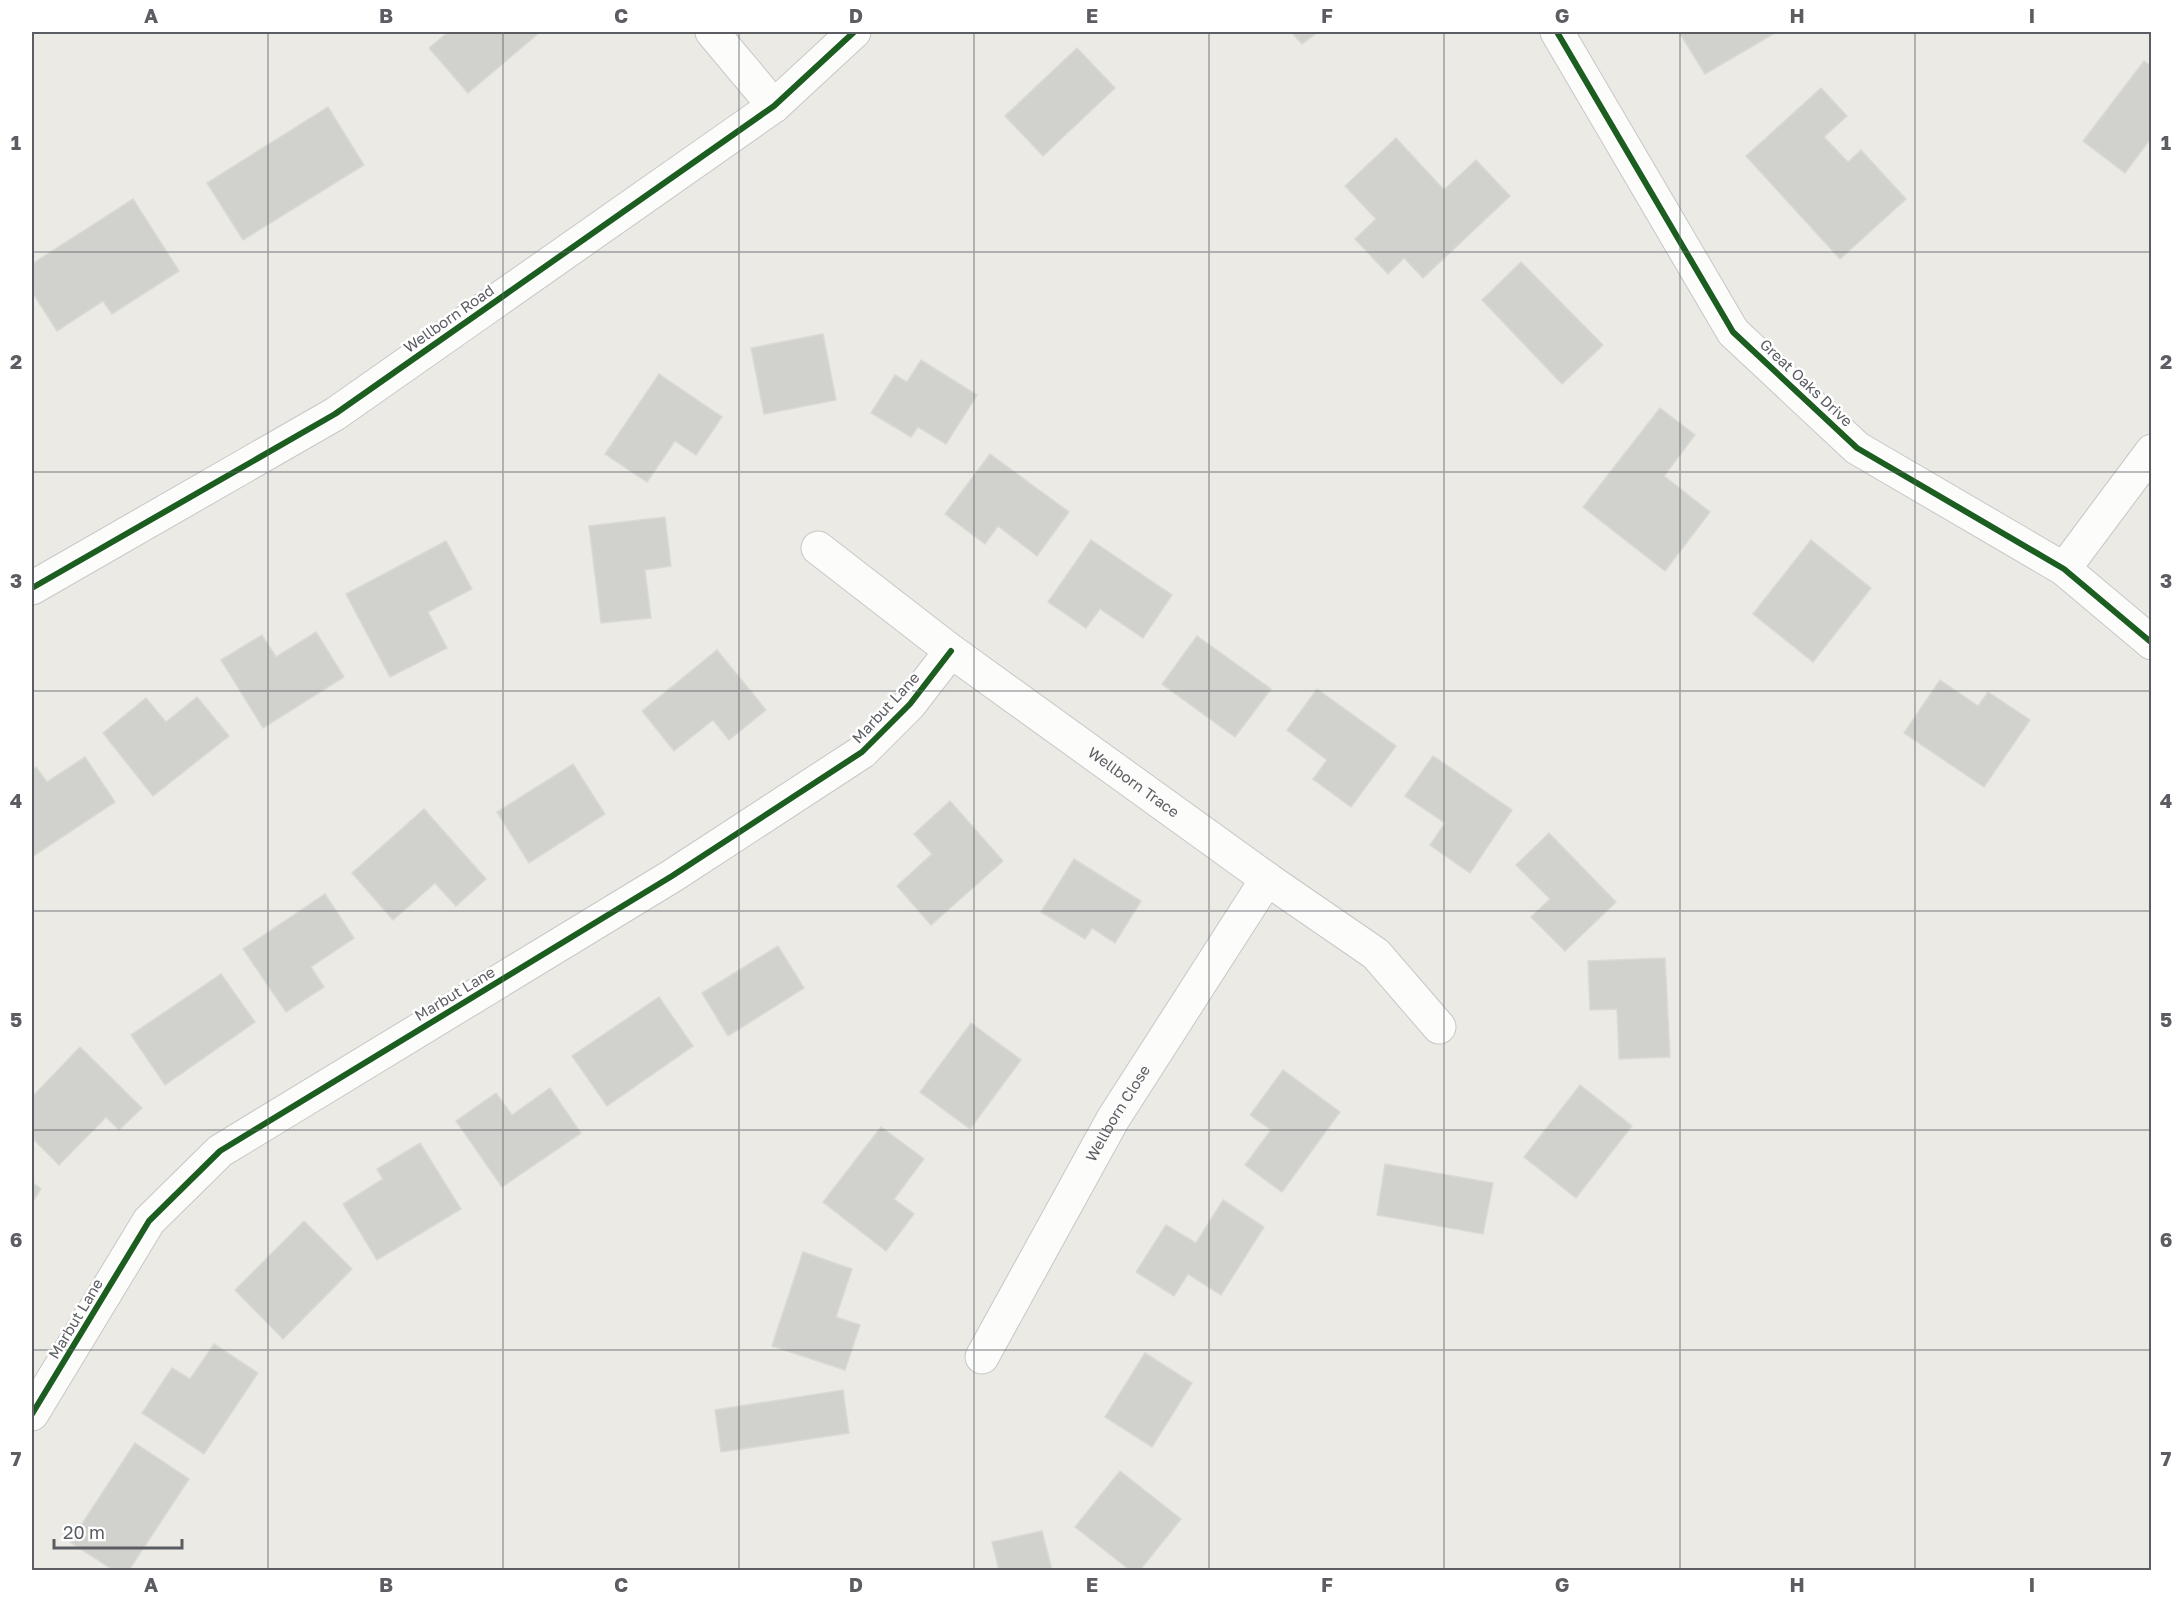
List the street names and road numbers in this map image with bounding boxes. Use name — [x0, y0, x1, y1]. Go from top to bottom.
street label: Wellborn Road — [400, 280, 497, 356]
street label: Great Oaks Drive — [1757, 335, 1857, 430]
street label: Marbut Lane — [848, 668, 923, 747]
street label: Wellborn Trace — [1085, 743, 1183, 821]
street label: Marbut Lane — [411, 962, 498, 1024]
street label: Wellborn Close — [1081, 1061, 1153, 1165]
street label: Marbut Lane — [44, 1275, 106, 1362]

